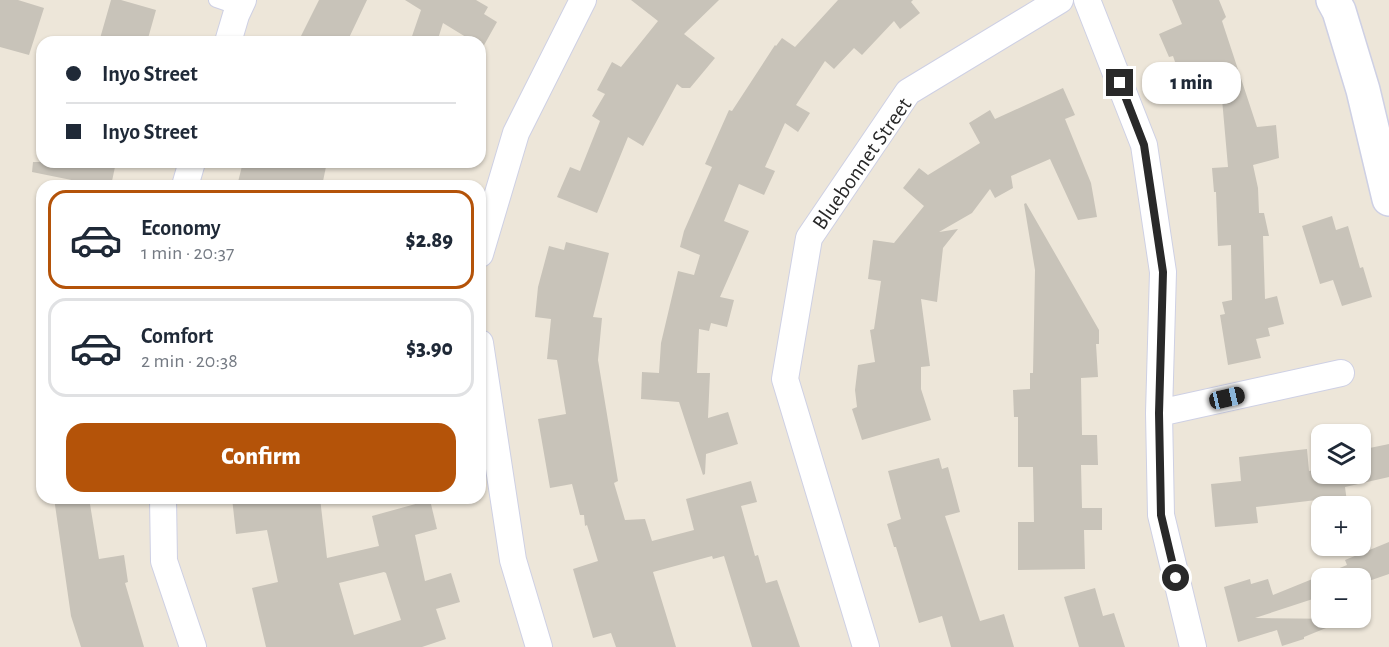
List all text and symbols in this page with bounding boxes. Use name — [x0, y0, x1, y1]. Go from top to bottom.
callout: 1 min — [1141, 62, 1240, 104]
text: Inyo Street — [102, 63, 198, 85]
route end — [1106, 69, 1133, 96]
text: 1 min — [1170, 73, 1213, 93]
street label: Bluebonnet Street — [808, 94, 915, 234]
text: Inyo Street — [102, 121, 198, 143]
icon: car — [69, 213, 123, 267]
text: Economy — [141, 217, 221, 239]
text: $2.89 — [406, 229, 453, 251]
text: 1 min · 20:37 — [141, 243, 234, 263]
icon: car — [69, 321, 123, 375]
text: Comfort — [141, 325, 213, 347]
text: $3.90 — [406, 337, 453, 359]
text: 2 min · 20:38 — [141, 351, 238, 371]
car — [1207, 385, 1247, 411]
button: Confirm — [66, 423, 456, 492]
map controls — [1311, 424, 1371, 628]
button: layers — [1311, 424, 1371, 484]
button: + — [1311, 496, 1371, 556]
route start — [1162, 564, 1189, 591]
button: − — [1311, 568, 1371, 628]

